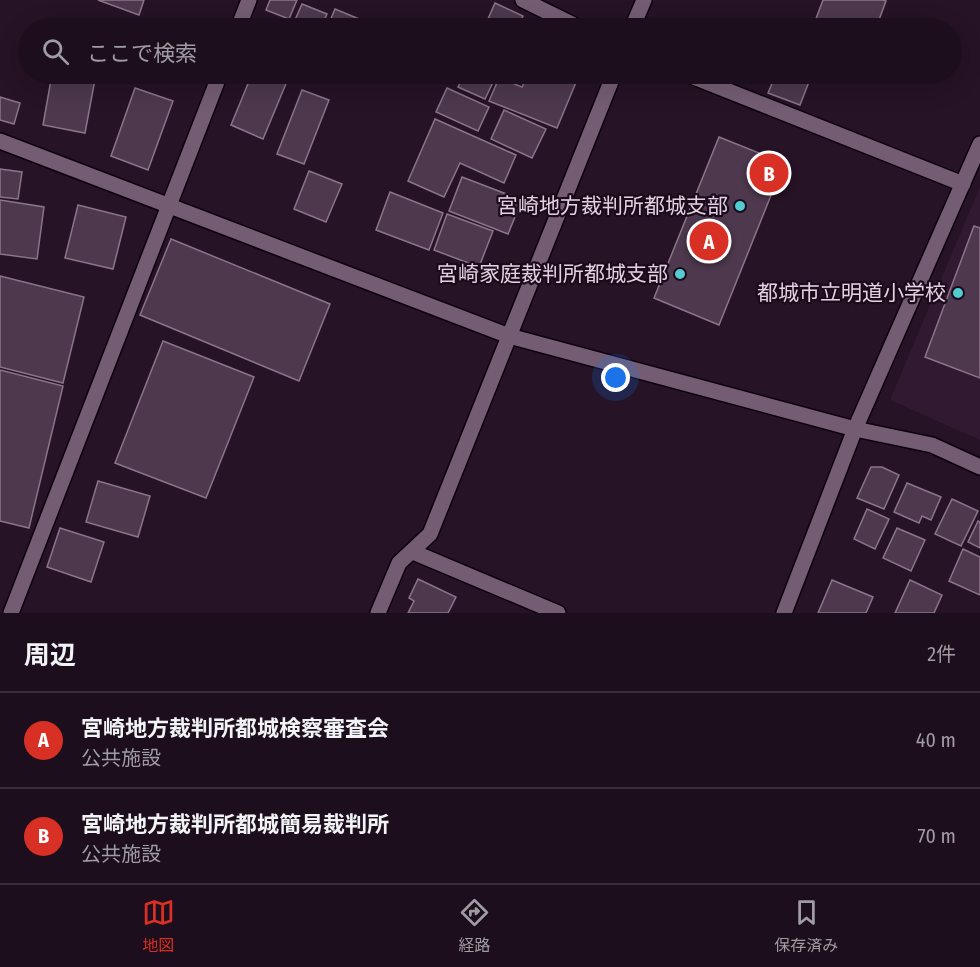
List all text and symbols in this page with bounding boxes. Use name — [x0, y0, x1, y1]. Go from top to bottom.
search box — [18, 18, 962, 84]
icon: search — [39, 35, 72, 68]
text: ここで検索 — [87, 40, 197, 67]
pin: B — [750, 150, 788, 195]
place label: 宮崎地方裁判所都城支部 — [497, 193, 728, 219]
marker: 宮崎地方裁判所都城支部 — [733, 199, 747, 213]
pin: A — [690, 218, 728, 264]
place label: 宮崎家庭裁判所都城支部 — [437, 261, 668, 287]
marker: 宮崎家庭裁判所都城支部 — [673, 267, 687, 281]
place label: 都城市立明道小学校 — [757, 280, 946, 306]
marker: 都城市立明道小学校 — [951, 286, 965, 300]
your location — [601, 363, 630, 392]
text: 周辺 — [24, 640, 76, 671]
text: 2件 — [927, 642, 956, 666]
text: 宮崎地方裁判所都城検察審査会 — [81, 715, 389, 742]
text: A — [38, 728, 49, 752]
text: 40 m — [916, 728, 956, 752]
text: 公共施設 — [81, 746, 161, 770]
text: 宮崎地方裁判所都城簡易裁判所 — [81, 811, 389, 838]
text: B — [38, 824, 49, 848]
text: 70 m — [918, 824, 956, 848]
text: 公共施設 — [81, 842, 161, 866]
tab: 地図 — [142, 896, 175, 956]
tab: 経路 — [458, 896, 491, 956]
tab: 保存済み — [774, 896, 838, 956]

